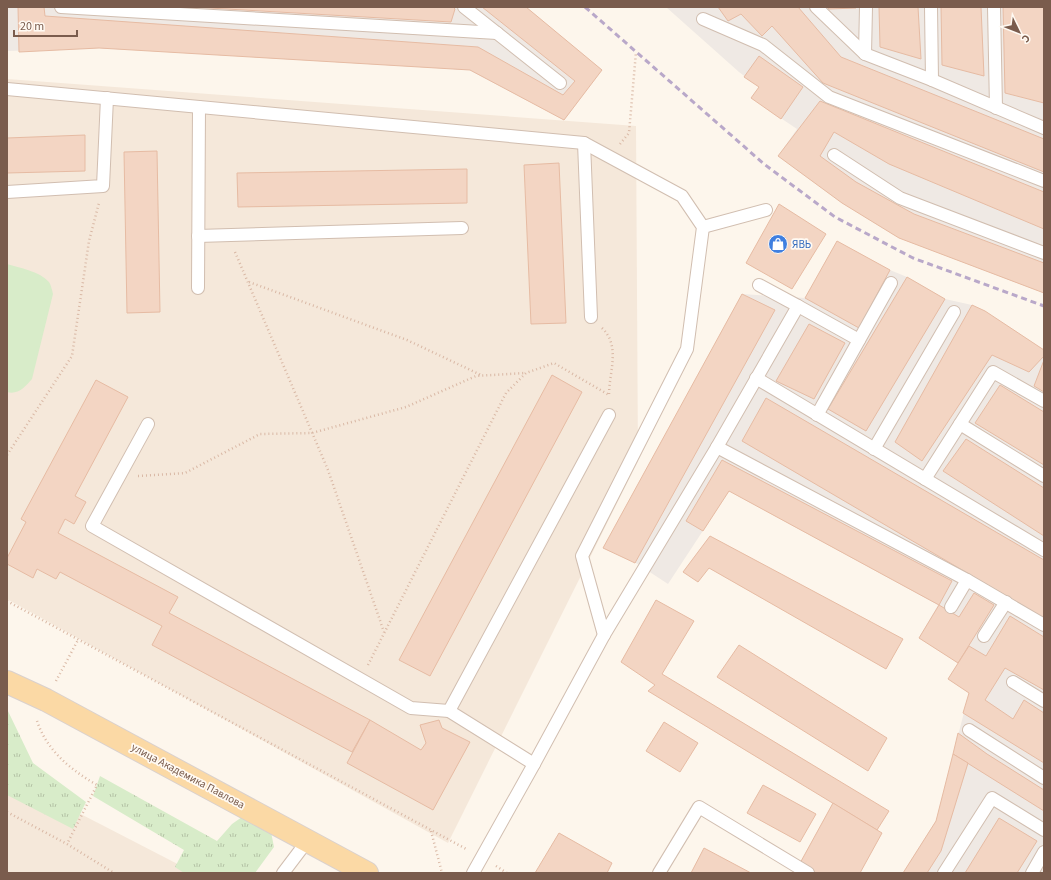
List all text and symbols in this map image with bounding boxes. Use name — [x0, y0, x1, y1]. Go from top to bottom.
scale bar — [14, 12, 77, 38]
north arrow — [999, 12, 1039, 52]
text: 20 m — [20, 18, 44, 35]
text: С — [1018, 31, 1034, 46]
shop icon: ЯВЬ — [767, 233, 789, 255]
place label: ЯВЬ — [792, 237, 811, 252]
street label: улица Академика Павлова — [129, 740, 247, 812]

